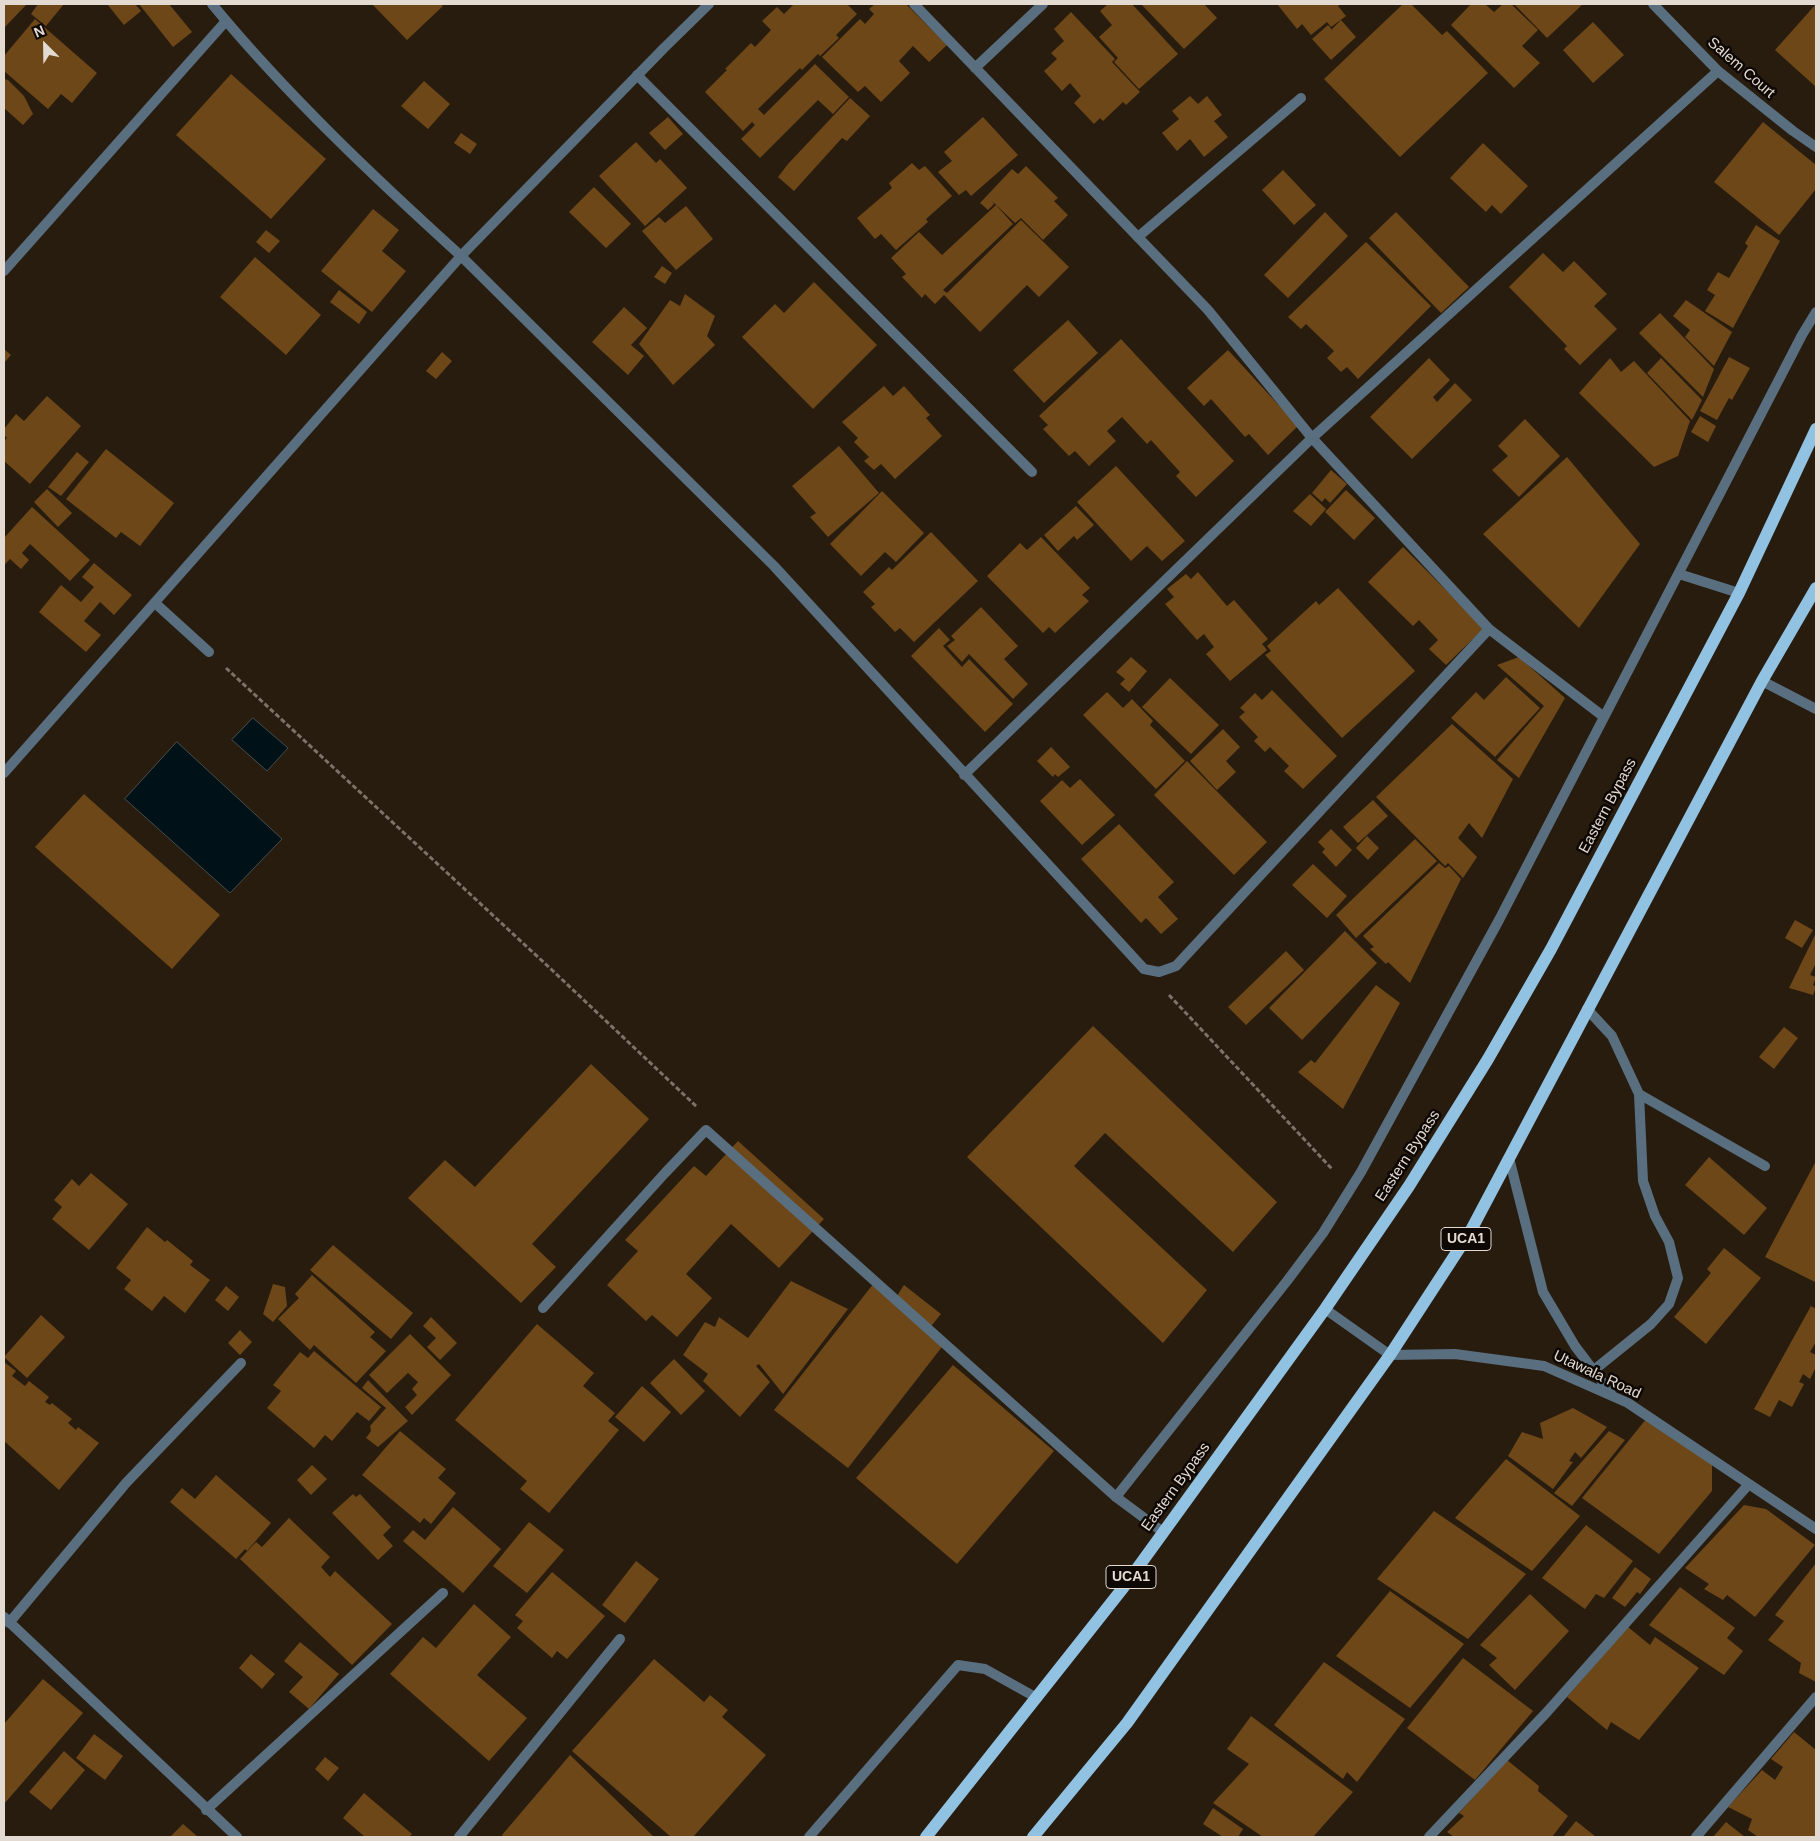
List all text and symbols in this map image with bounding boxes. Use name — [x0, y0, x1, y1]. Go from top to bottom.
north arrow — [20, 20, 70, 70]
text: N — [31, 22, 47, 41]
street label: Salem Court — [1704, 34, 1778, 102]
street label: Eastern Bypass — [1575, 755, 1641, 857]
street label: Eastern Bypass — [1372, 1107, 1444, 1205]
road number: UCA1 — [1441, 1228, 1491, 1250]
street label: Utawala Road — [1551, 1347, 1643, 1403]
street label: Eastern Bypass — [1138, 1439, 1214, 1535]
road number: UCA1 — [1106, 1565, 1156, 1588]

